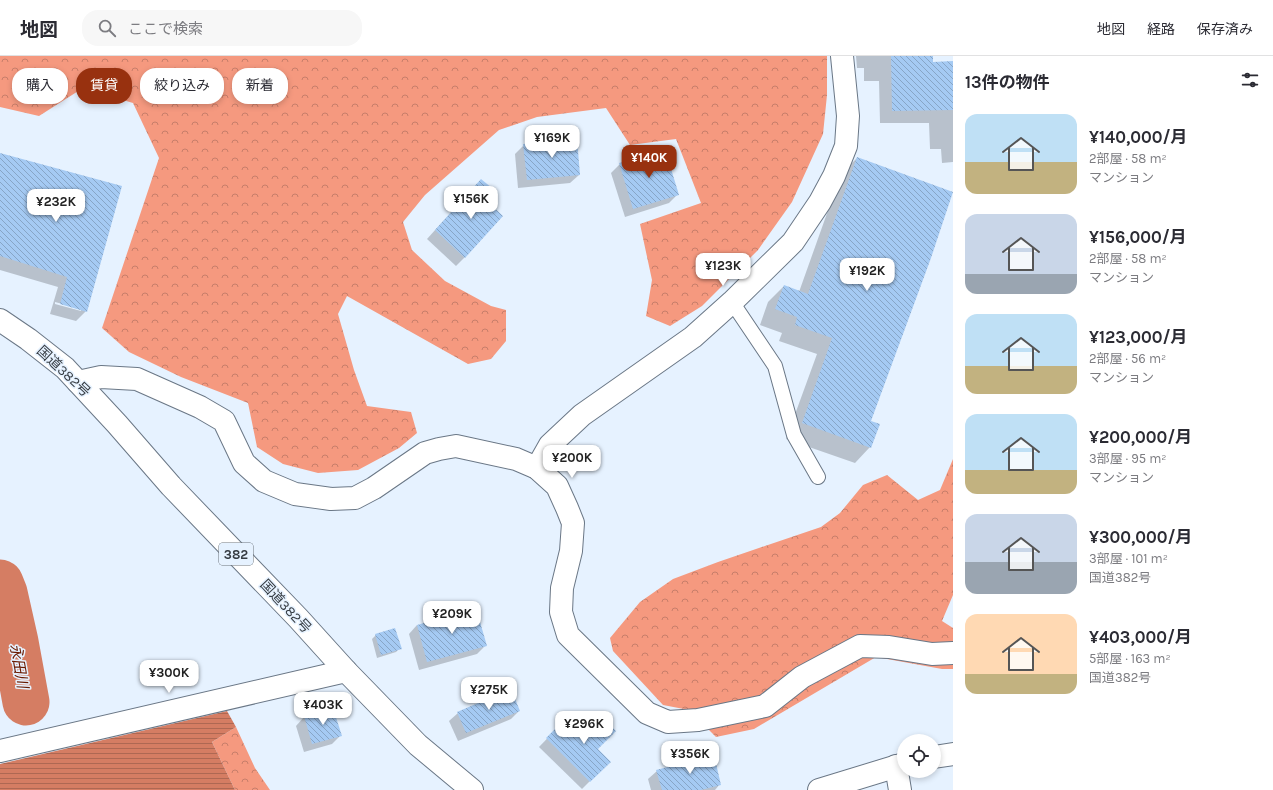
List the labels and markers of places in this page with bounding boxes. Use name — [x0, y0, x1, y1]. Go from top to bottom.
pin: ¥169K — [524, 125, 580, 159]
pin: ¥140K — [621, 145, 677, 179]
pin: ¥156K — [443, 186, 499, 220]
pin: ¥232K — [28, 189, 84, 223]
pin: ¥123K — [695, 253, 751, 287]
pin: ¥192K — [839, 258, 895, 292]
pin: ¥200K — [544, 445, 600, 479]
pin: ¥209K — [424, 601, 480, 635]
pin: ¥300K — [141, 660, 197, 694]
pin: ¥275K — [461, 677, 517, 711]
pin: ¥403K — [295, 692, 351, 726]
pin: ¥296K — [556, 711, 612, 745]
pin: ¥356K — [662, 741, 718, 775]

